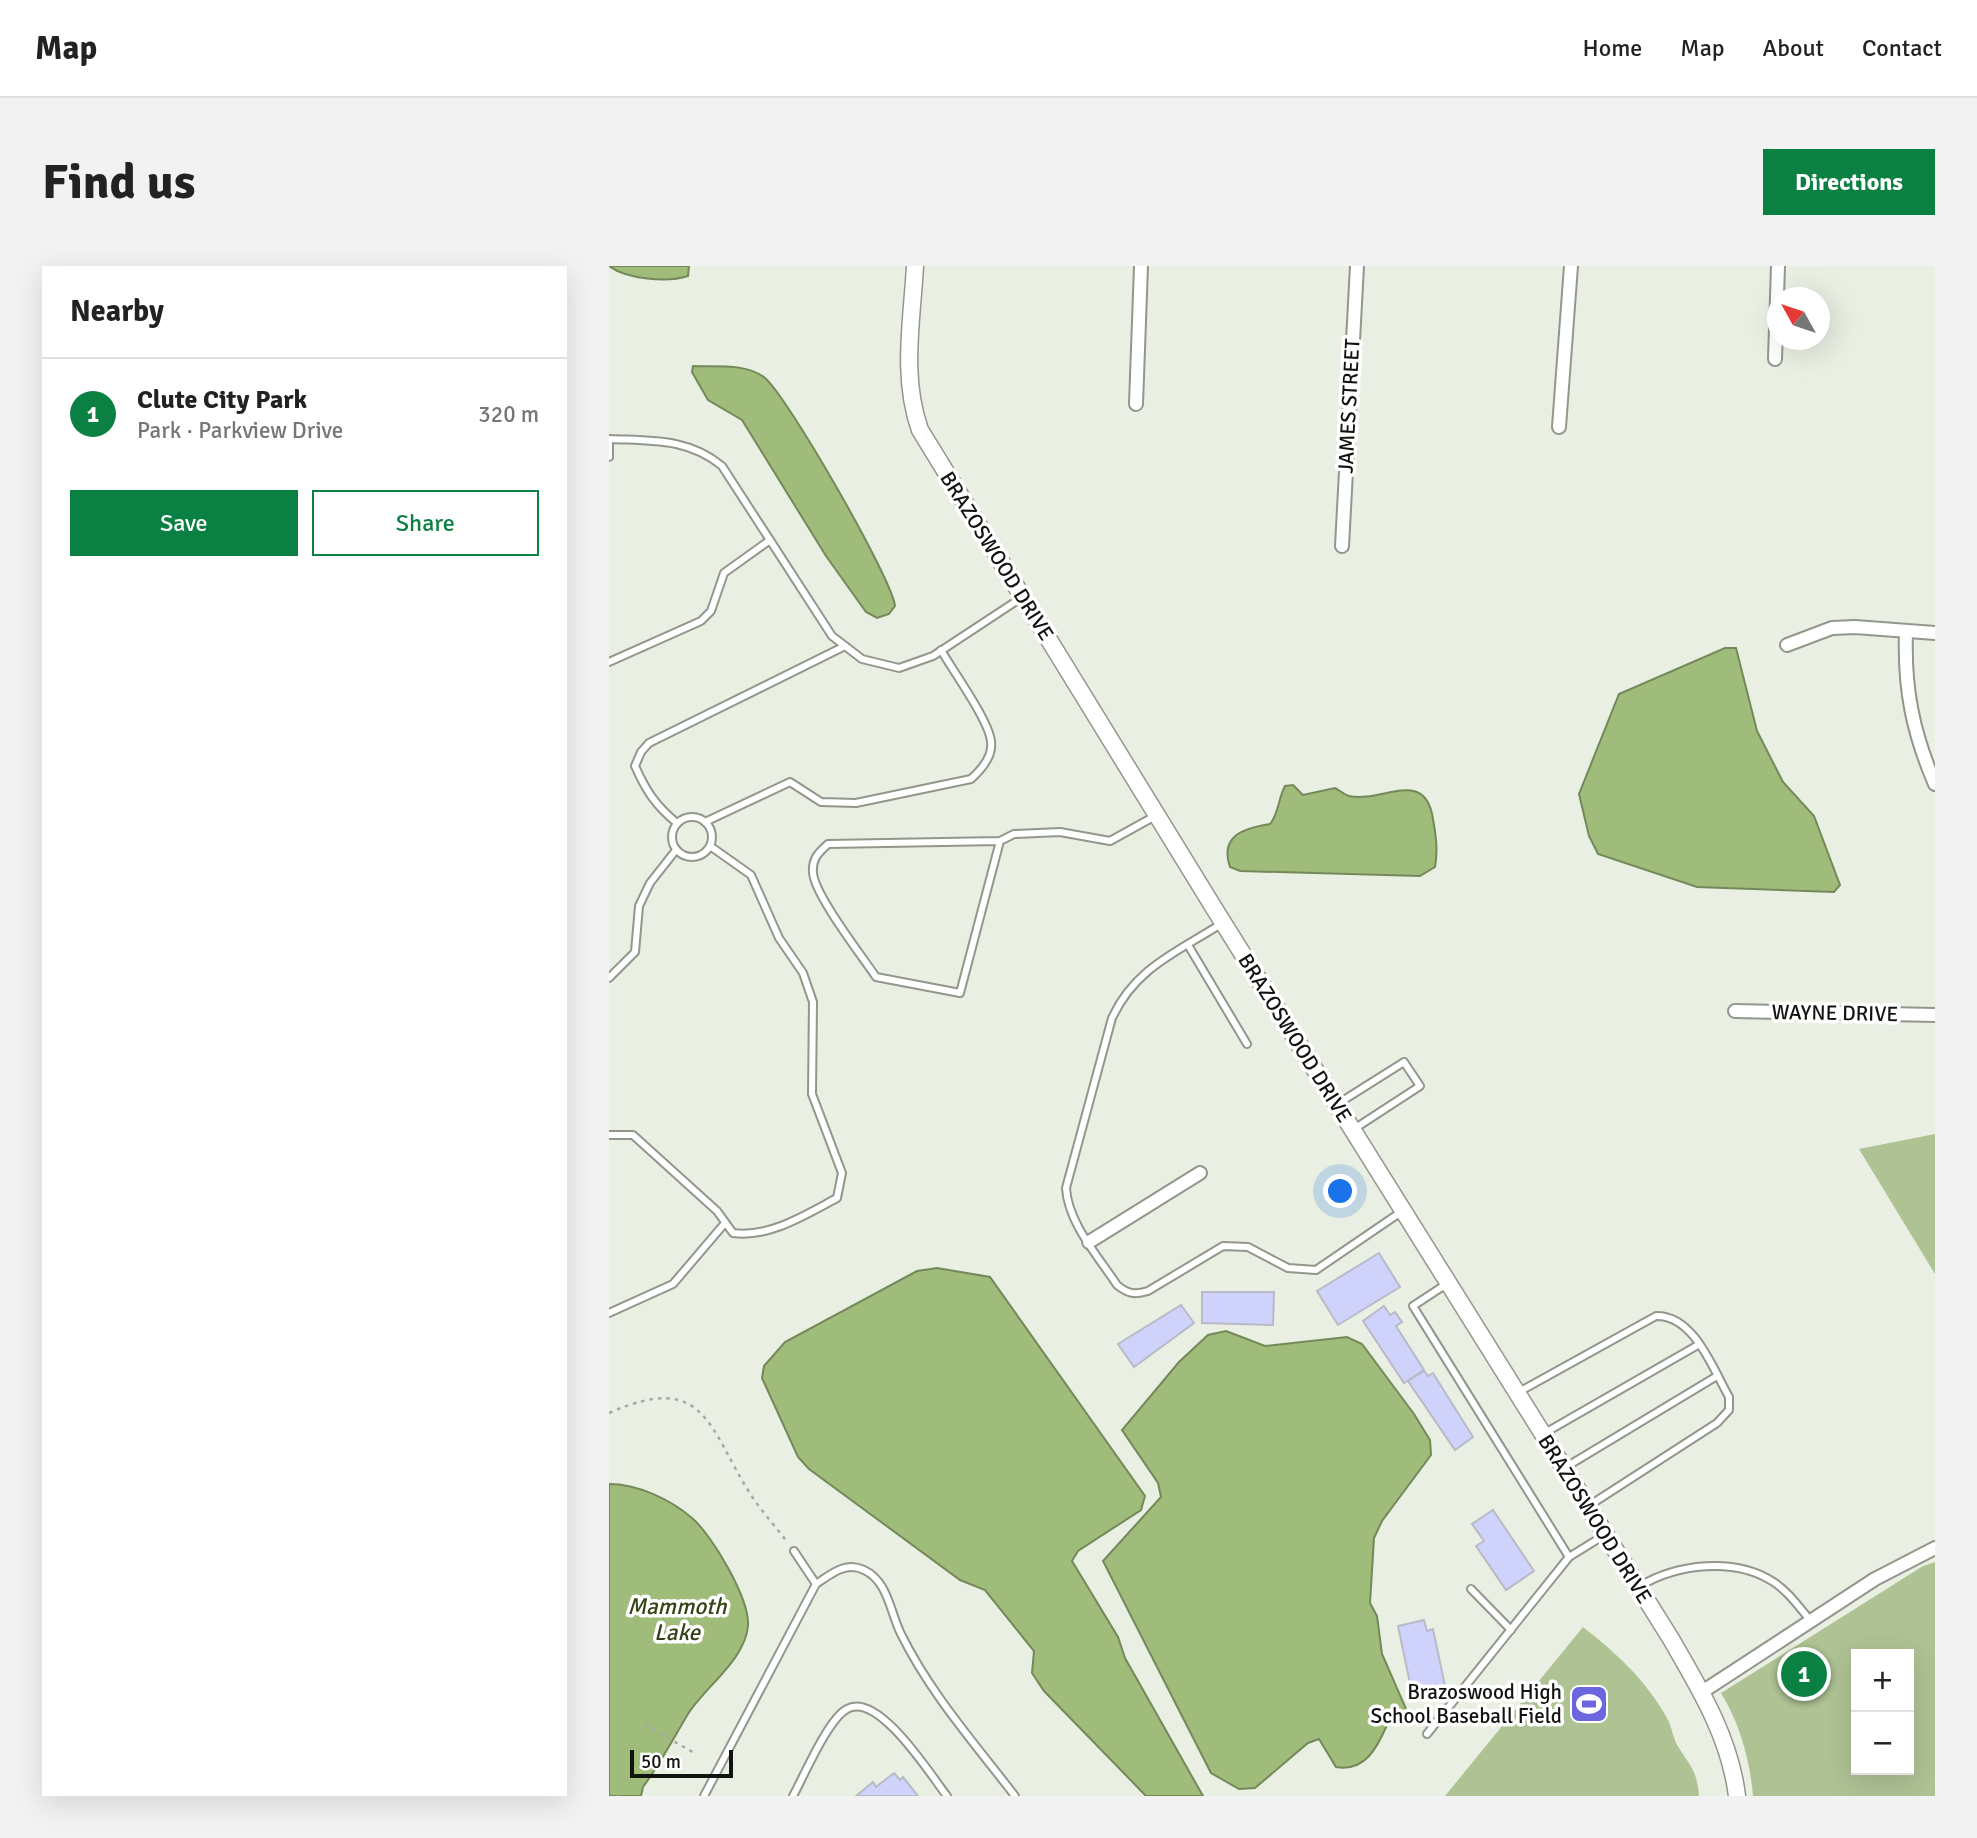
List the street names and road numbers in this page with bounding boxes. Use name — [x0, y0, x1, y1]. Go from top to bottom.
street label: JAMES STREET — [1332, 337, 1366, 474]
street label: BRAZOSWOOD DRIVE — [934, 467, 1060, 645]
street label: BRAZOSWOOD DRIVE — [1232, 949, 1358, 1127]
street label: WAYNE DRIVE — [1771, 999, 1899, 1027]
street label: BRAZOSWOOD DRIVE — [1532, 1430, 1658, 1608]

